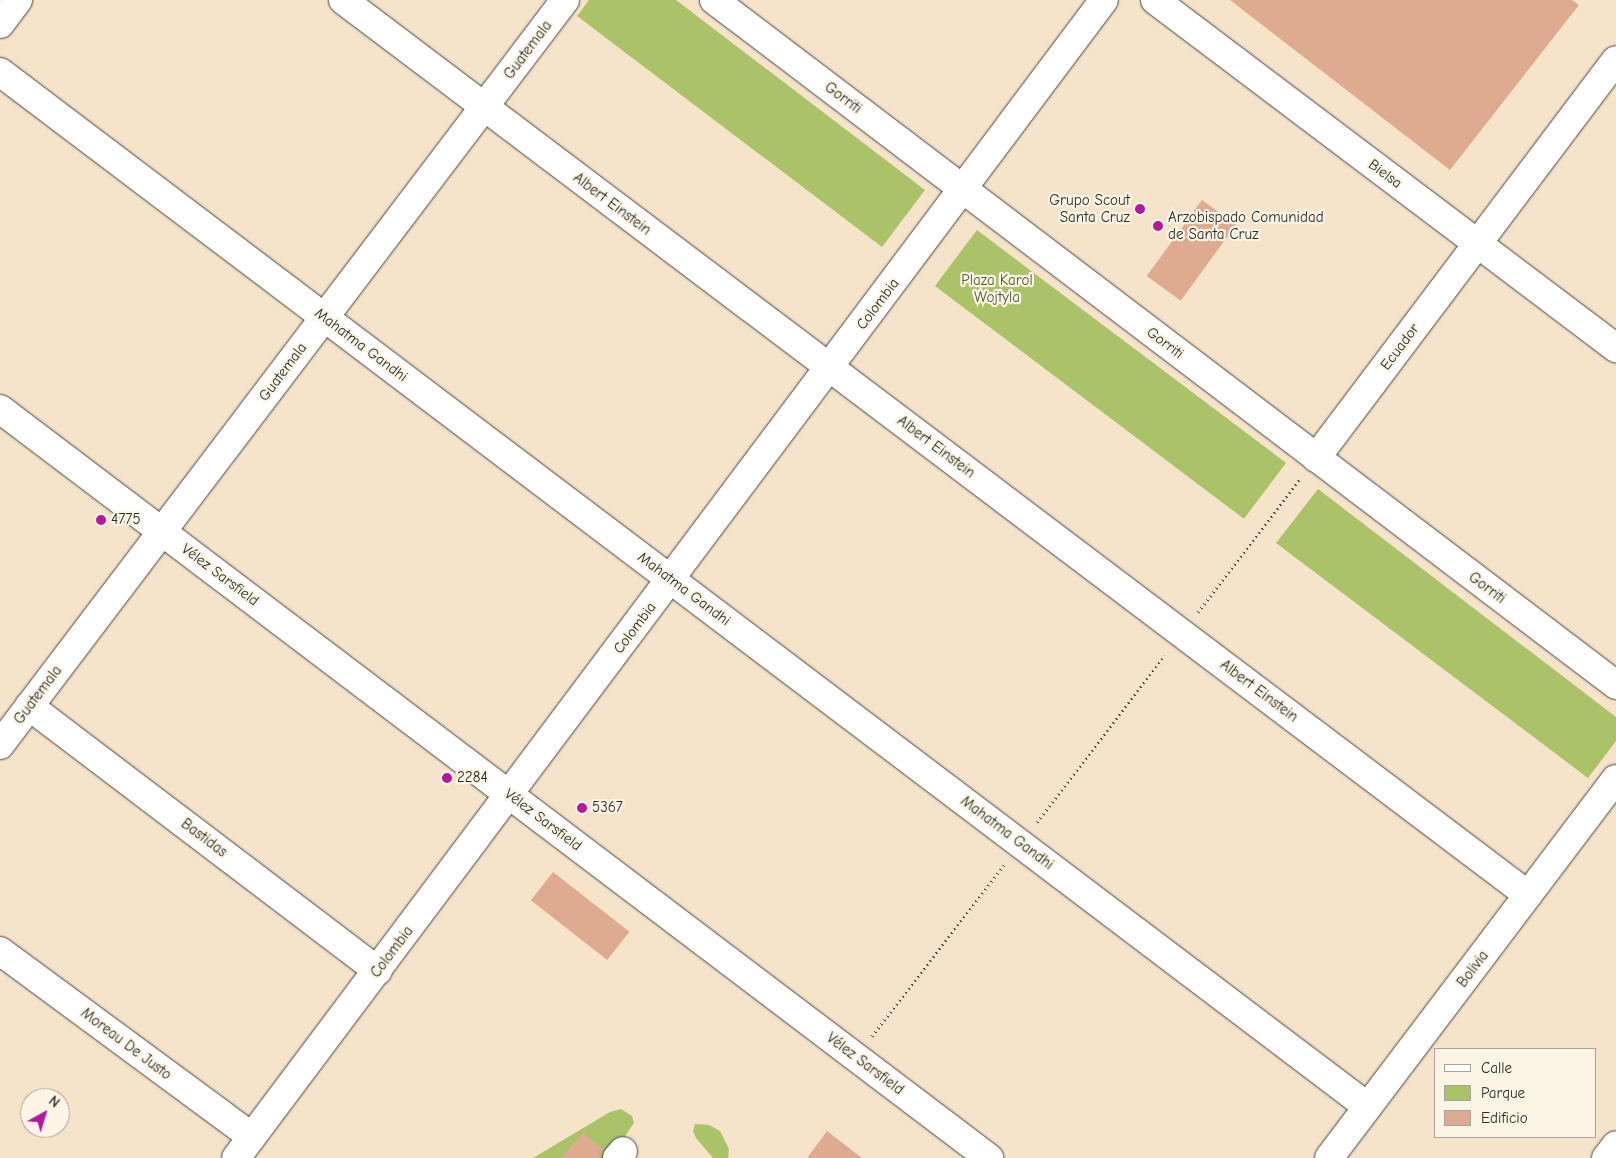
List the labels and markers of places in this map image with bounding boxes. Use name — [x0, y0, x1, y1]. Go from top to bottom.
place label: Grupo Scout Santa Cruz — [1049, 191, 1130, 226]
marker: Grupo Scout Santa Cruz — [1134, 203, 1146, 215]
place label: Arzobispado Comunidad de Santa Cruz — [1168, 208, 1324, 243]
marker: Arzobispado Comunidad de Santa Cruz — [1152, 220, 1164, 232]
place label: 4775 — [111, 511, 141, 529]
marker: 4775 — [95, 514, 107, 526]
place label: 2284 — [457, 769, 488, 787]
marker: 2284 — [441, 772, 453, 784]
place label: 5367 — [592, 799, 623, 817]
marker: 5367 — [576, 802, 588, 814]

